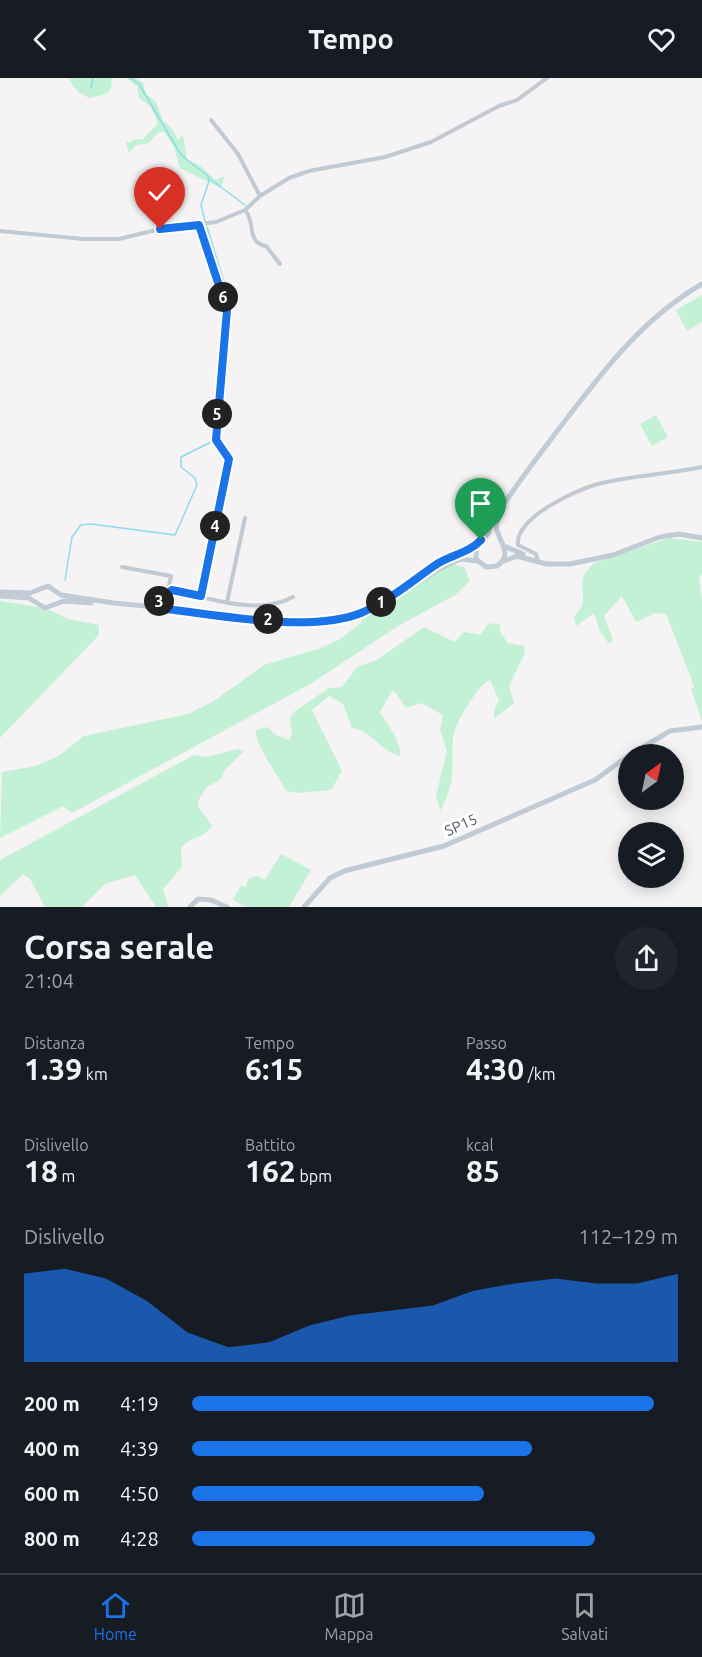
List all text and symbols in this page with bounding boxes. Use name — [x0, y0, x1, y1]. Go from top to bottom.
icon: back — [24, 23, 57, 56]
icon: heart — [645, 23, 678, 56]
text: Tempo — [308, 24, 394, 54]
pin — [134, 167, 185, 229]
icon: check — [143, 176, 176, 209]
pin: 6 — [208, 282, 238, 312]
text: 6 — [218, 288, 228, 306]
pin: 5 — [202, 399, 232, 429]
text: 5 — [212, 405, 222, 423]
pin — [455, 478, 506, 540]
icon: arrive — [464, 487, 497, 520]
pin: 4 — [200, 511, 230, 541]
text: 4 — [210, 517, 220, 535]
pin: 3 — [144, 586, 174, 616]
pin: 1 — [366, 587, 396, 617]
text: 3 — [154, 592, 164, 610]
text: 1 — [376, 593, 386, 611]
pin: 2 — [253, 604, 283, 634]
text: 2 — [263, 610, 273, 628]
north arrow — [618, 744, 684, 810]
map controls — [618, 744, 684, 888]
street label: SP15 — [442, 810, 480, 839]
button: layers — [618, 822, 684, 888]
button: share — [615, 927, 678, 990]
text: Corsa serale — [24, 928, 214, 965]
text: 21:04 — [24, 969, 74, 992]
text: Distanza — [24, 1034, 85, 1052]
text: Tempo — [245, 1034, 295, 1052]
text: Passo — [466, 1034, 507, 1052]
text: 1.39 — [24, 1052, 82, 1086]
text: 6:15 — [245, 1052, 303, 1086]
text: 4:30 — [466, 1052, 524, 1086]
text: km — [82, 1065, 108, 1083]
text: /km — [524, 1065, 556, 1083]
text: Dislivello — [24, 1136, 89, 1154]
text: Battito — [245, 1136, 295, 1154]
text: kcal — [466, 1136, 494, 1154]
text: 18 — [24, 1154, 58, 1188]
text: 162 — [245, 1154, 296, 1188]
text: 85 — [466, 1154, 500, 1188]
text: m — [58, 1167, 75, 1185]
text: bpm — [296, 1167, 332, 1185]
text: Dislivello — [24, 1225, 105, 1248]
text: 112–129 m — [579, 1225, 678, 1248]
text: 200 m — [24, 1392, 80, 1415]
text: 4:19 — [120, 1392, 159, 1415]
text: 400 m — [24, 1437, 80, 1460]
text: 4:39 — [120, 1437, 159, 1460]
text: 600 m — [24, 1482, 80, 1505]
text: 4:50 — [120, 1482, 159, 1505]
text: 800 m — [24, 1527, 80, 1550]
text: 4:28 — [120, 1527, 159, 1550]
tab: Home — [94, 1589, 137, 1643]
tab: Mappa — [325, 1589, 374, 1643]
tab: Salvati — [561, 1589, 608, 1643]

